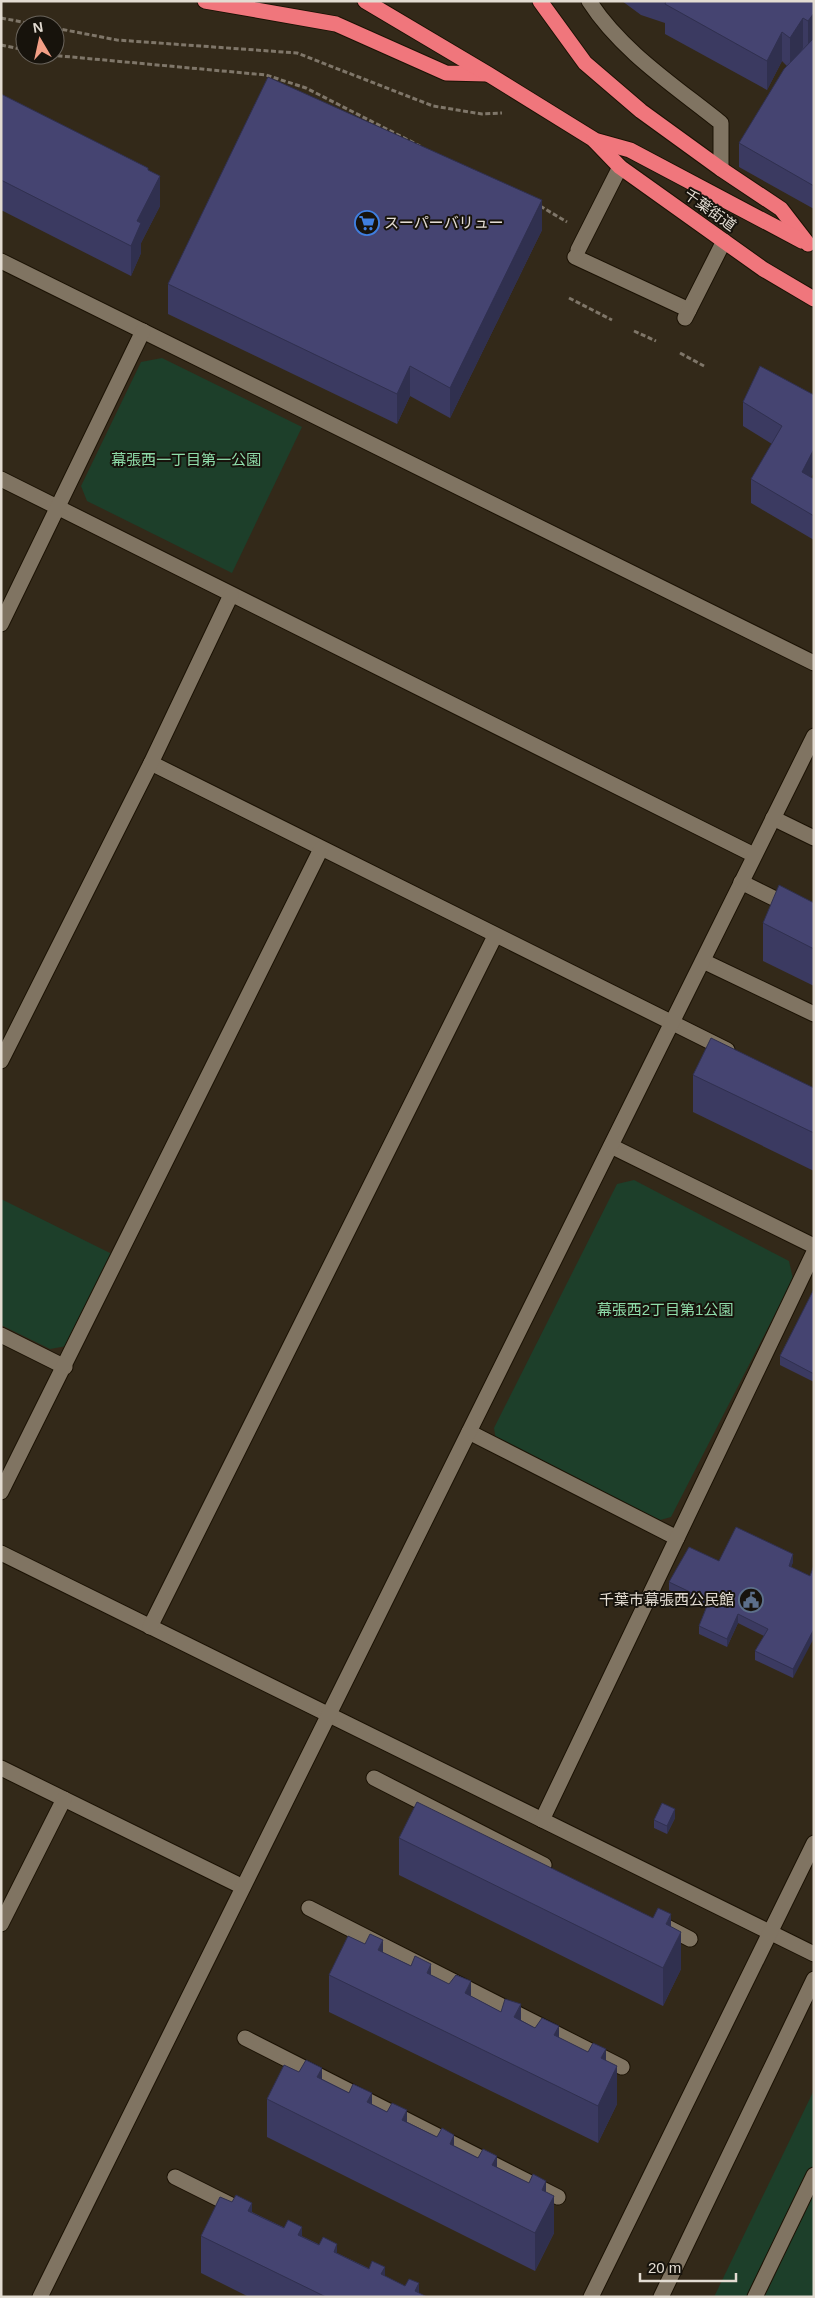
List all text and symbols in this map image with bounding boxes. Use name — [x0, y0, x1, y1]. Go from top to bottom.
north arrow — [15, 15, 65, 65]
text: N — [32, 18, 44, 36]
street label: 千葉街道 — [681, 185, 740, 234]
supermarket icon: スーパーバリュー — [354, 210, 380, 236]
place label: スーパーバリュー — [384, 214, 504, 231]
park label: 幕張西一丁目第一公園 — [111, 451, 261, 468]
park label: 幕張西2丁目第1公園 — [597, 1301, 733, 1318]
public building icon: 千葉市幕張西公民館 — [738, 1587, 764, 1613]
place label: 千葉市幕張西公民館 — [599, 1591, 734, 1608]
scale bar — [640, 2250, 736, 2282]
text: 20 m — [648, 2259, 681, 2276]

